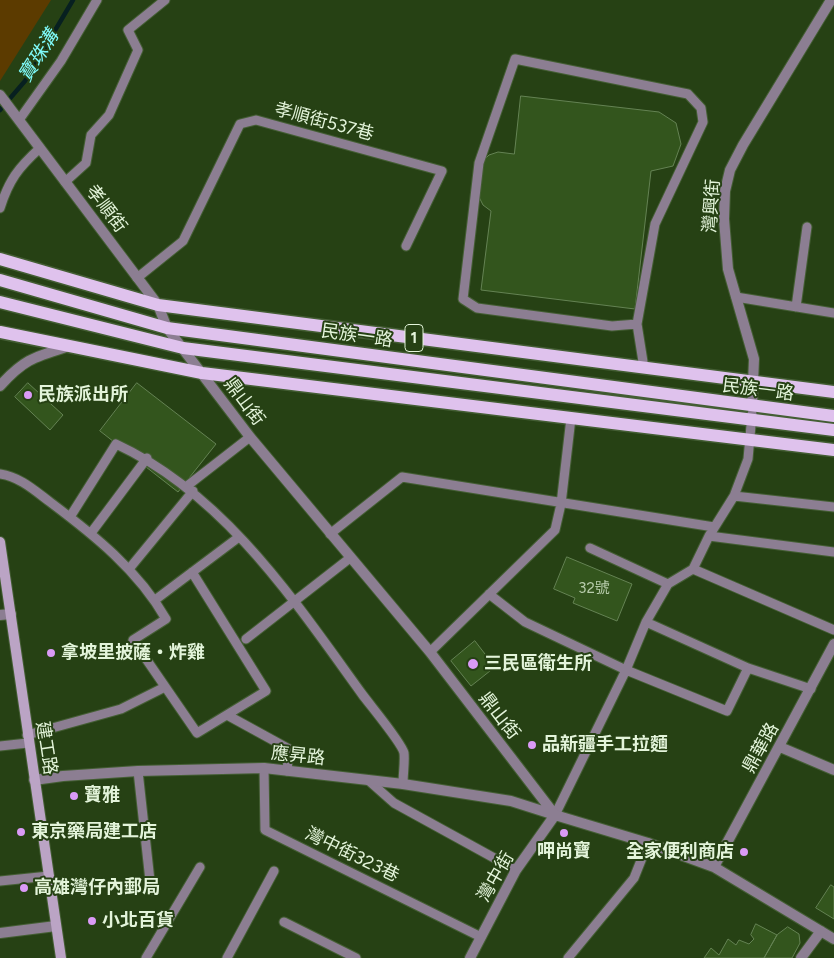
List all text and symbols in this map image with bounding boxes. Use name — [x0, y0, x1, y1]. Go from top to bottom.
water label: 寶珠溝 — [14, 26, 64, 86]
street label: 孝順街537巷 — [272, 98, 376, 146]
street label: 灣興街 — [699, 178, 725, 234]
street label: 孝順街 — [81, 181, 131, 237]
street label: 民族一路 — [320, 320, 394, 352]
road number: 1 — [405, 324, 423, 352]
street label: 鼎山街 — [219, 374, 269, 430]
street label: 民族一路 — [721, 375, 795, 405]
place label: 民族派出所 — [38, 384, 128, 406]
marker: 民族派出所 — [22, 389, 34, 401]
house number: 32號 — [578, 580, 610, 598]
place label: 拿坡里披薩‧炸雞 — [61, 642, 205, 664]
marker: 拿坡里披薩‧炸雞 — [45, 647, 57, 659]
place label: 三民區衛生所 — [484, 653, 592, 675]
marker: 三民區衛生所 — [466, 657, 480, 671]
street label: 鼎山街 — [474, 688, 524, 744]
street label: 鼎華路 — [738, 719, 784, 777]
street label: 建工路 — [31, 720, 61, 776]
place label: 品新疆手工拉麵 — [542, 734, 668, 756]
marker: 品新疆手工拉麵 — [526, 739, 538, 751]
street label: 應昇路 — [270, 742, 326, 770]
place label: 寶雅 — [84, 785, 120, 807]
marker: 寶雅 — [68, 790, 80, 802]
place label: 東京藥局建工店 — [31, 821, 157, 843]
street label: 灣中街323巷 — [302, 823, 402, 887]
marker: 東京藥局建工店 — [15, 826, 27, 838]
marker: 呷尚寶 — [558, 827, 570, 839]
place label: 呷尚寶 — [537, 841, 591, 863]
place label: 全家便利商店 — [626, 841, 734, 863]
marker: 全家便利商店 — [738, 846, 750, 858]
street label: 灣中街 — [473, 848, 519, 906]
place label: 高雄灣仔內郵局 — [34, 877, 160, 899]
marker: 高雄灣仔內郵局 — [18, 882, 30, 894]
place label: 小北百貨 — [102, 910, 174, 932]
marker: 小北百貨 — [86, 915, 98, 927]

